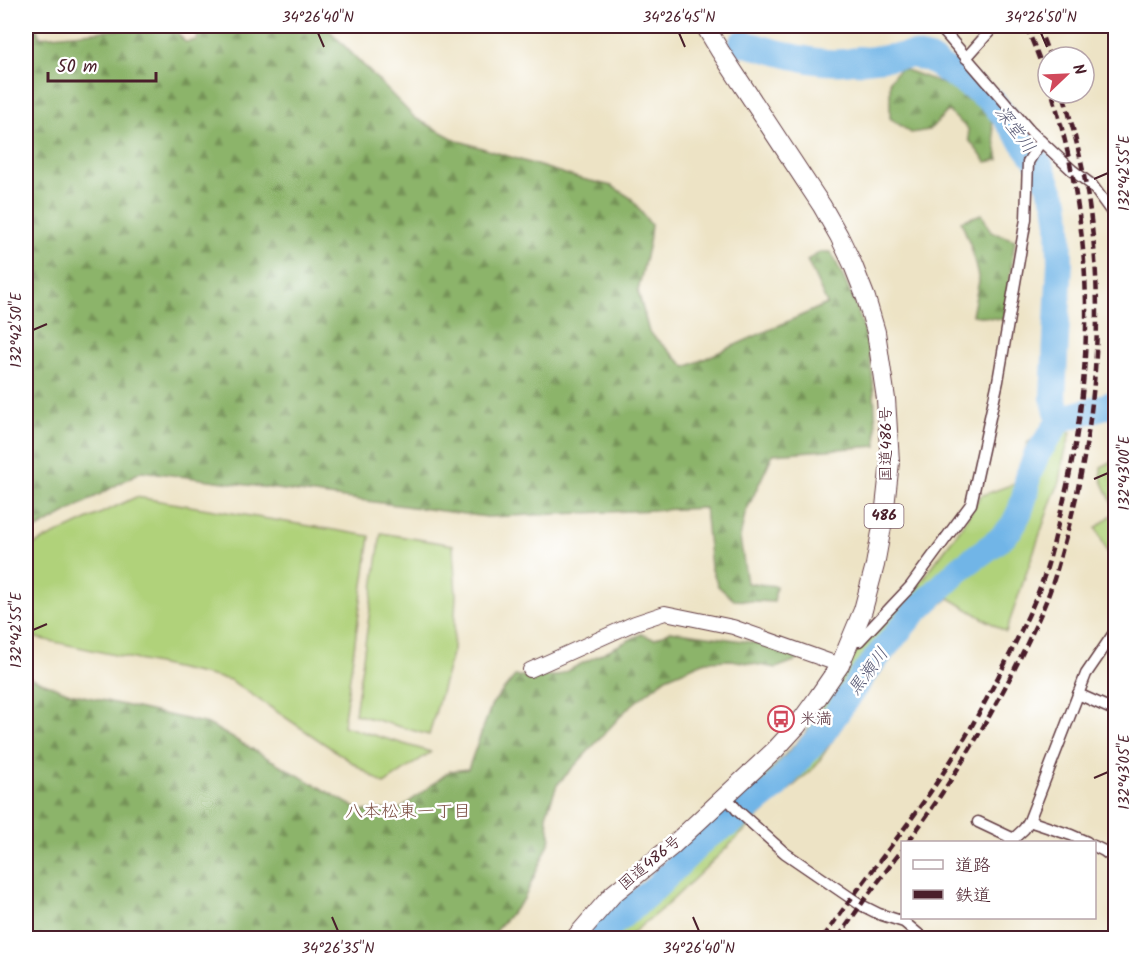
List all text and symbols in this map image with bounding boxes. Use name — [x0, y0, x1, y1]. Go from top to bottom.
text: 34°26'40"N — [282, 6, 354, 30]
text: 34°26'45"N — [643, 6, 715, 30]
text: 34°26'50"N — [1005, 6, 1077, 30]
scale bar — [48, 45, 156, 83]
north arrow — [1036, 45, 1096, 105]
text: 50 m — [57, 53, 97, 82]
text: N — [1065, 60, 1092, 79]
water label: 深堂川 — [986, 100, 1042, 160]
text: 132°42'55"E — [1113, 134, 1137, 211]
text: 132°42'50"E — [5, 291, 29, 368]
street label: 国道486号 — [874, 406, 899, 482]
text: 132°43'00"E — [1113, 434, 1137, 510]
road number: 486 — [864, 504, 904, 528]
text: 132°42'55"E — [5, 591, 29, 668]
water label: 黒瀬川 — [841, 642, 897, 702]
bus stop icon: 米満 — [766, 704, 796, 734]
place label: 米満 — [800, 707, 832, 732]
text: 132°43'05"E — [1113, 733, 1137, 810]
district label: 八本松東一丁目 — [345, 798, 471, 827]
street label: 国道486号 — [613, 829, 687, 897]
legend — [901, 841, 1096, 919]
text: 道路 — [955, 852, 991, 881]
text: 鉄道 — [955, 882, 991, 911]
text: 34°26'35"N — [302, 937, 374, 961]
text: 34°26'40"N — [663, 937, 735, 961]

